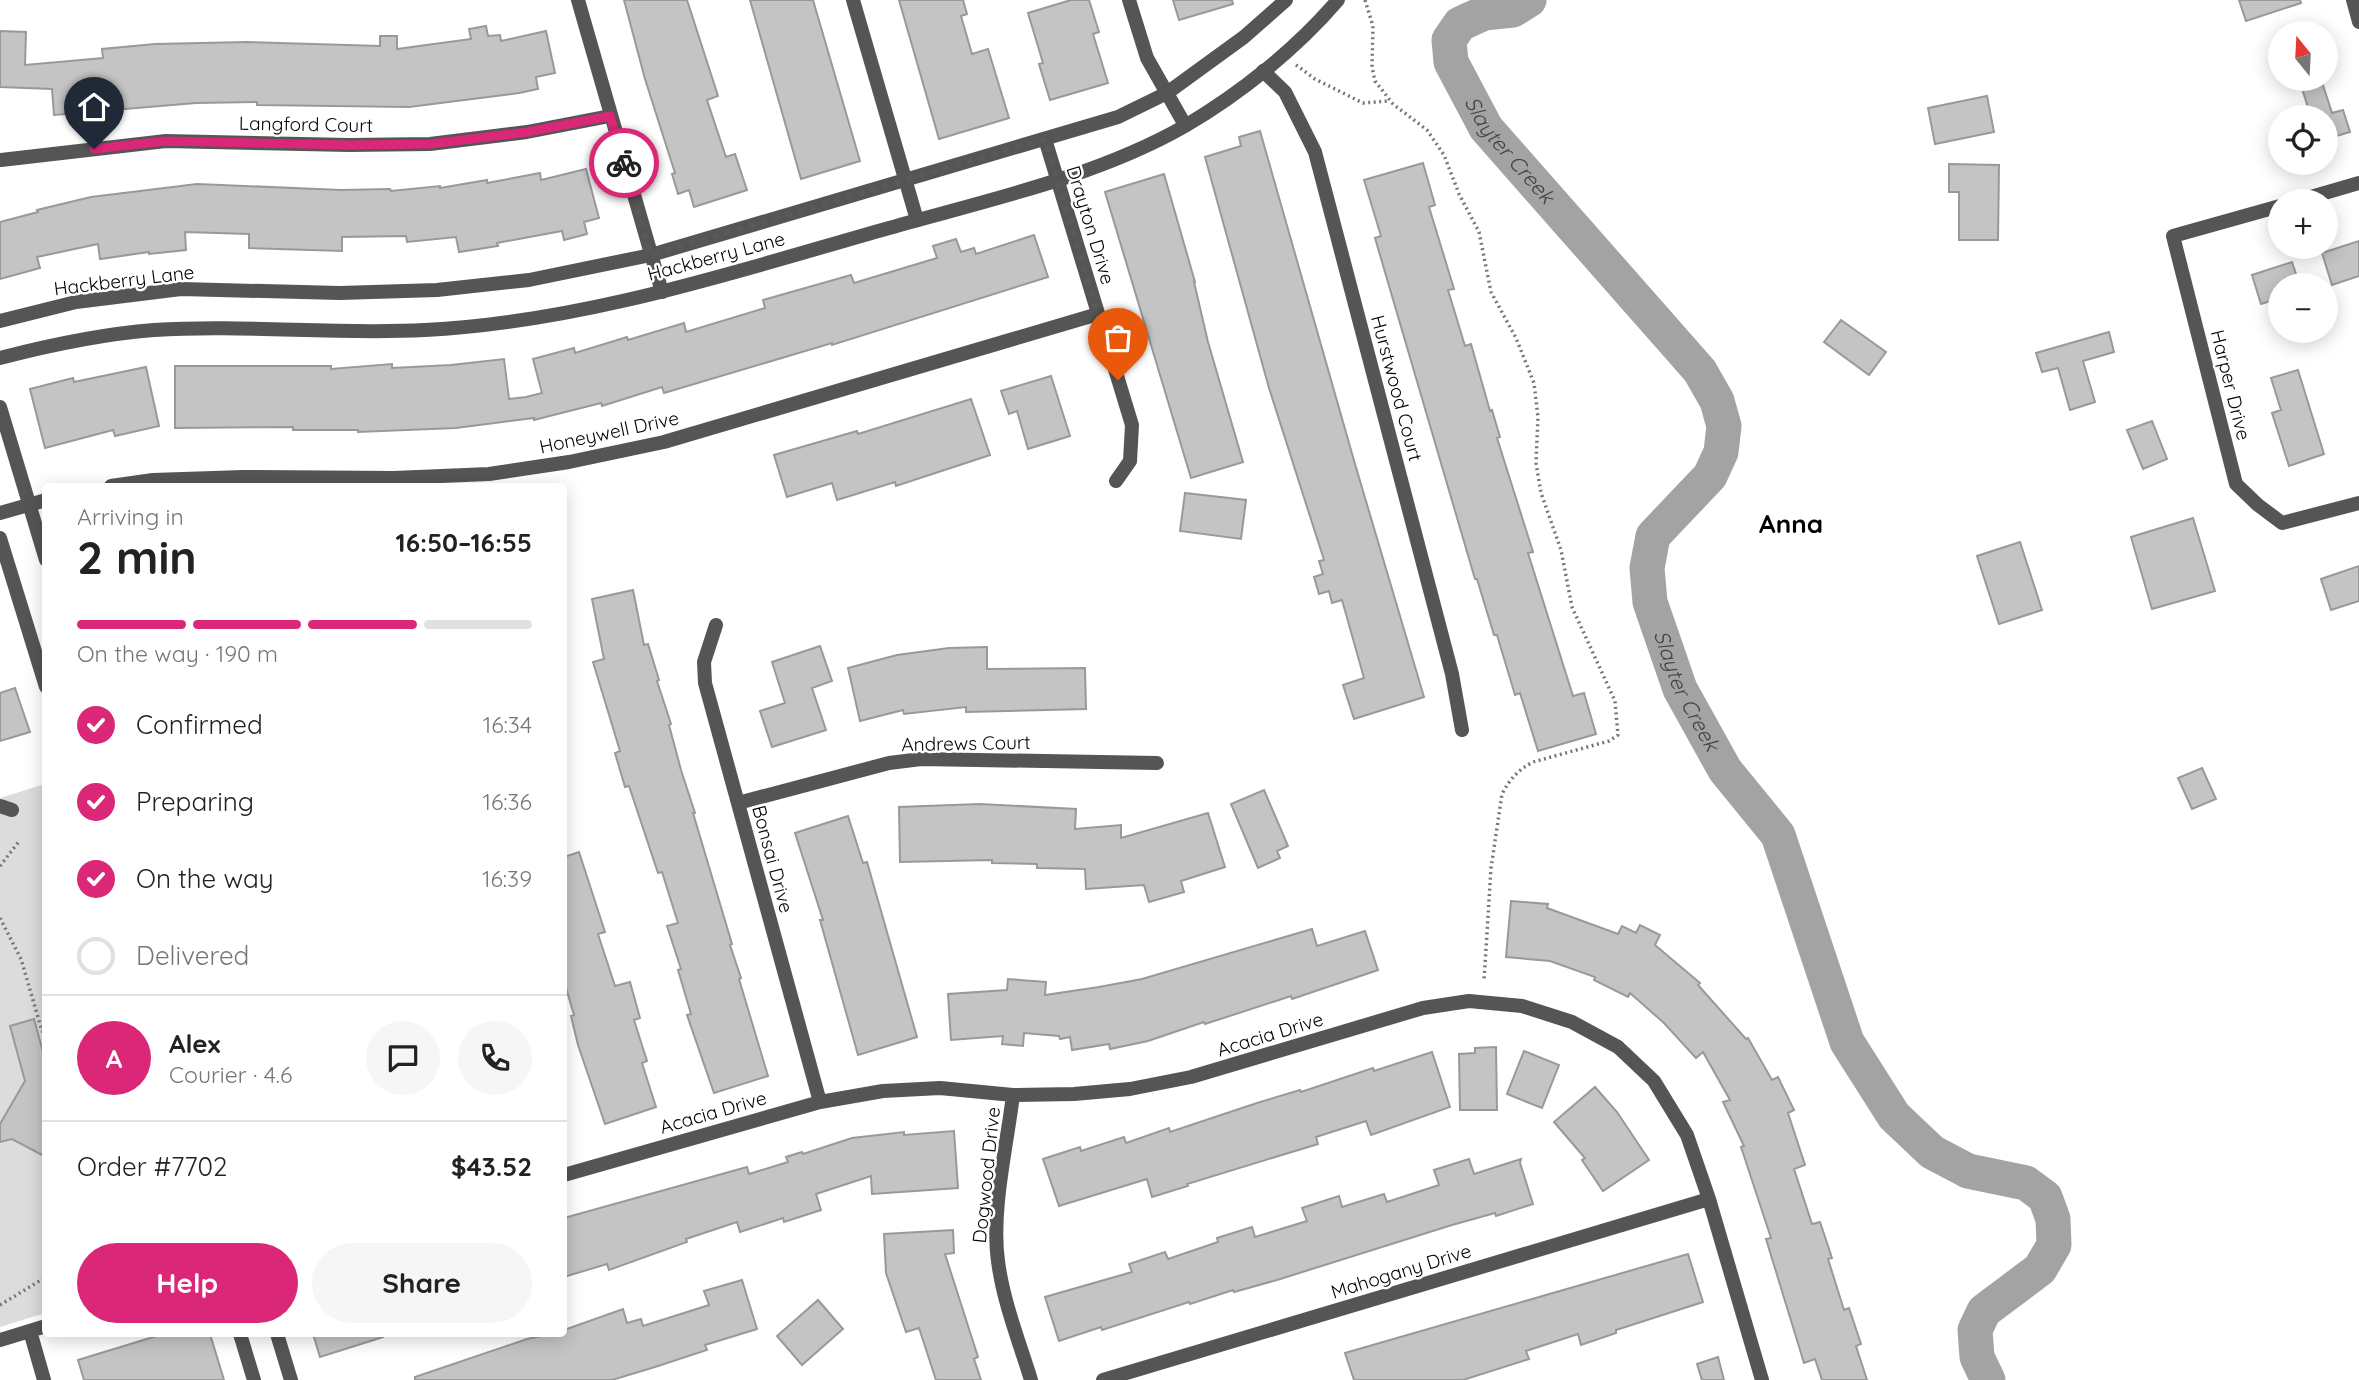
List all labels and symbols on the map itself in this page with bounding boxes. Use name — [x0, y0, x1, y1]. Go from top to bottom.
north arrow — [2268, 21, 2338, 91]
pin — [64, 77, 124, 149]
water label: Slayter Creek — [1460, 92, 1561, 210]
street label: Langford Court — [239, 111, 373, 137]
courier — [589, 128, 659, 198]
street label: Drayton Drive — [1062, 163, 1120, 287]
street label: Hackberry Lane — [645, 226, 787, 286]
street label: Hackberry Lane — [52, 259, 196, 301]
pin — [1088, 308, 1148, 380]
street label: Hurstwood Court — [1366, 312, 1428, 464]
street label: Harper Drive — [2206, 327, 2256, 443]
street label: Honeywell Drive — [537, 405, 681, 459]
district label: Anna — [1759, 507, 1823, 540]
water label: Slayter Creek — [1649, 627, 1727, 757]
street label: Andrews Court — [901, 730, 1031, 756]
street label: Bonsai Drive — [747, 803, 799, 915]
street label: Acacia Drive — [1214, 1006, 1326, 1062]
street label: Acacia Drive — [657, 1085, 769, 1139]
street label: Dogwood Drive — [967, 1106, 1005, 1244]
street label: Mahogany Drive — [1328, 1238, 1474, 1304]

